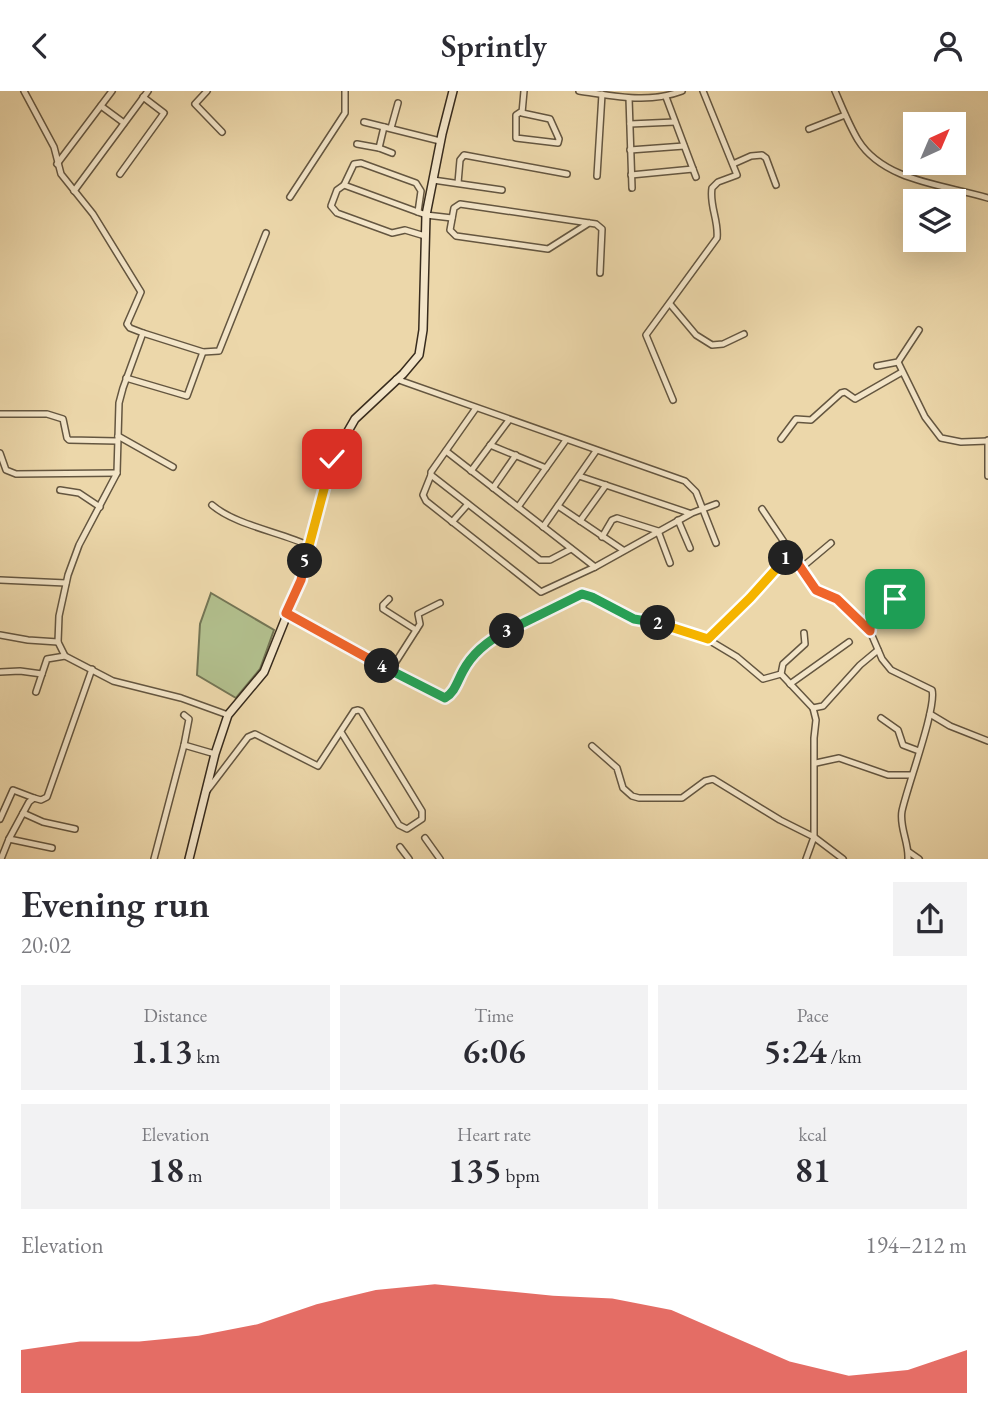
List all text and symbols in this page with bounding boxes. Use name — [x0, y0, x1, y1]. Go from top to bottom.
text: Sprintly — [441, 25, 547, 67]
icon: back — [21, 27, 59, 65]
icon: person — [929, 27, 967, 65]
north arrow — [903, 112, 966, 175]
map controls — [903, 112, 966, 252]
button: layers — [903, 189, 966, 252]
pin — [302, 429, 362, 489]
icon: check — [313, 440, 351, 478]
pin: 1 — [768, 540, 804, 575]
pin: 5 — [288, 543, 322, 579]
text: 1 — [780, 545, 791, 570]
text: 5 — [299, 548, 310, 573]
pin — [865, 569, 925, 629]
icon: arrive — [876, 580, 914, 618]
pin: 2 — [640, 605, 676, 641]
text: 2 — [652, 610, 663, 635]
pin: 3 — [490, 613, 524, 649]
text: 3 — [501, 618, 512, 643]
pin: 4 — [364, 649, 400, 683]
text: 4 — [376, 653, 387, 678]
text: Evening run — [21, 879, 210, 928]
button: share — [893, 882, 967, 956]
text: 20:02 — [21, 930, 71, 960]
text: Distance — [144, 1003, 207, 1028]
text: Time — [474, 1003, 514, 1028]
text: Pace — [797, 1003, 829, 1028]
text: 1.13 — [130, 1028, 193, 1073]
text: 6:06 — [462, 1028, 526, 1073]
text: 5:24 — [763, 1028, 827, 1073]
text: km — [193, 1044, 220, 1069]
text: /km — [827, 1044, 862, 1069]
text: Elevation — [141, 1122, 210, 1147]
text: Heart rate — [457, 1122, 531, 1147]
text: kcal — [798, 1122, 827, 1147]
text: 18 — [148, 1147, 184, 1192]
text: 135 — [448, 1147, 502, 1192]
text: 81 — [795, 1147, 831, 1192]
text: m — [184, 1163, 203, 1188]
text: bpm — [502, 1163, 540, 1188]
text: Elevation — [21, 1230, 104, 1260]
text: 194–212 m — [866, 1230, 967, 1260]

